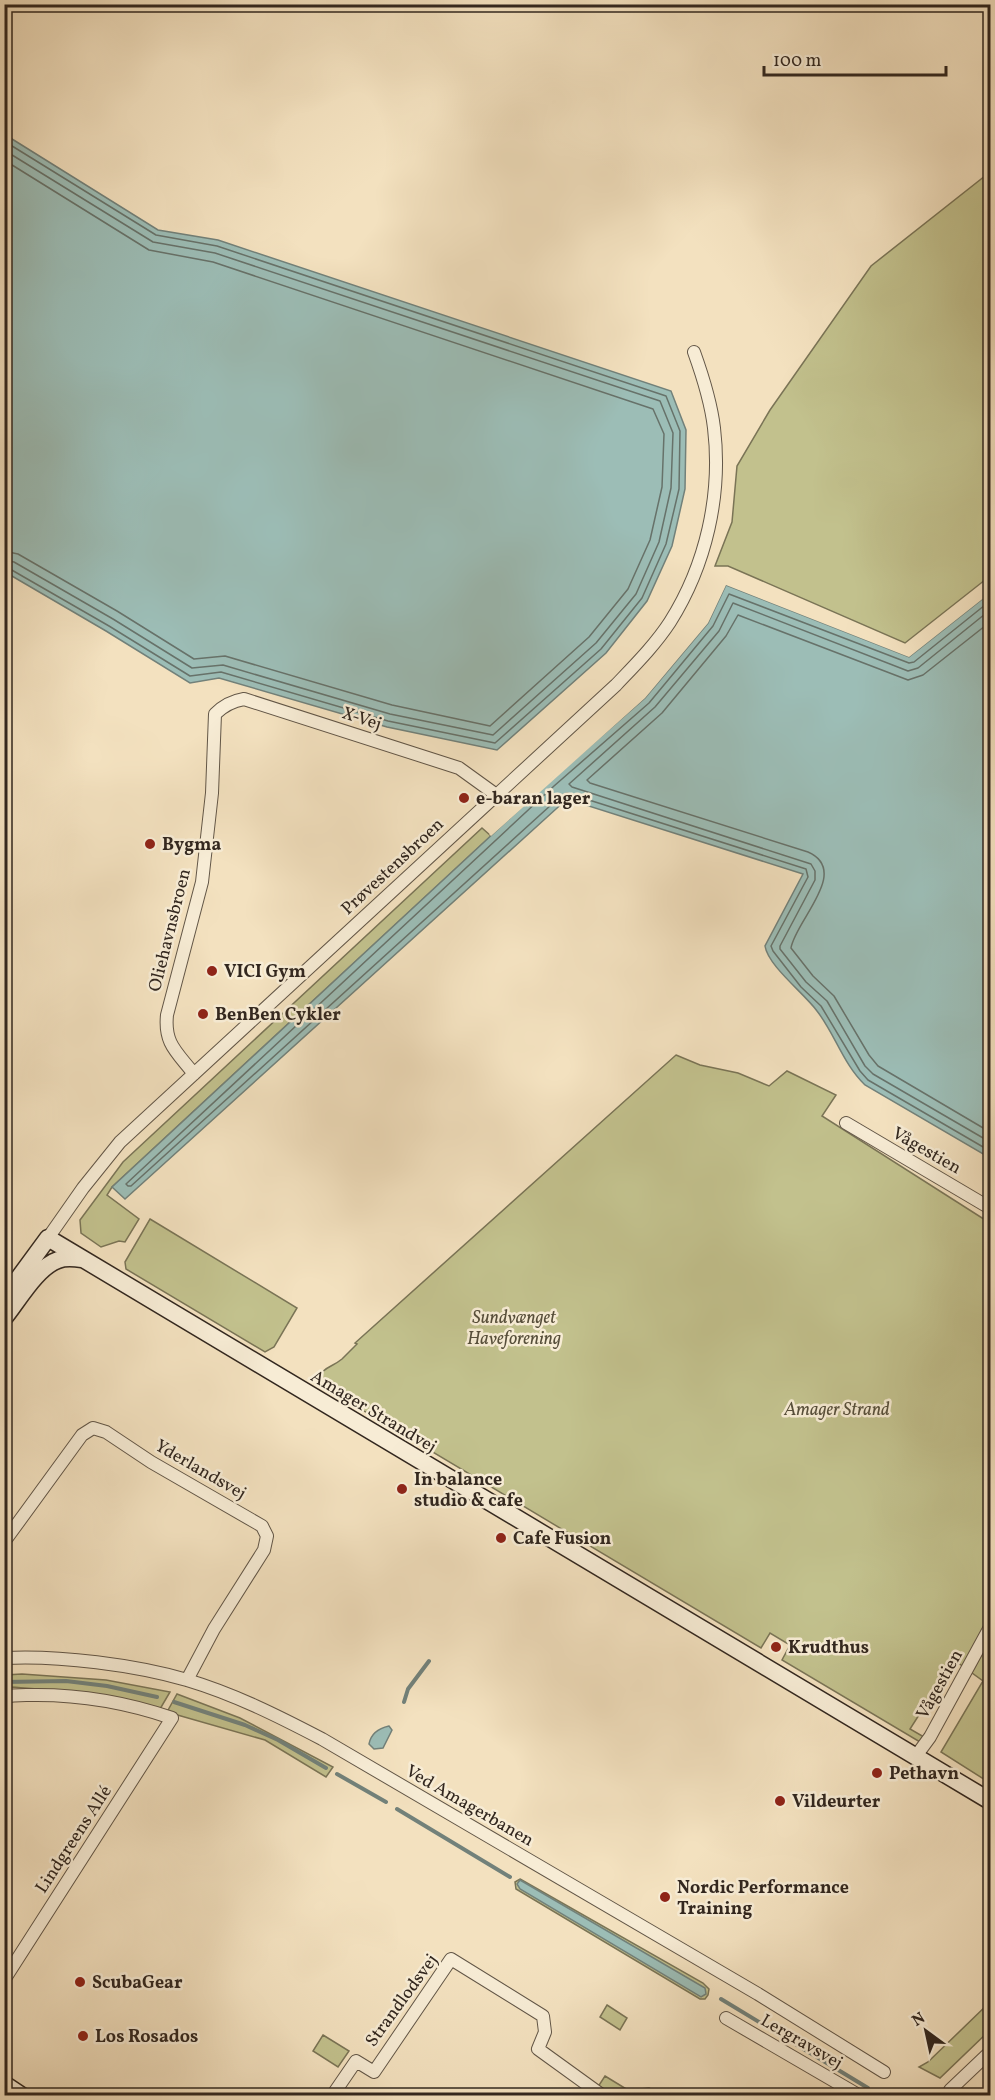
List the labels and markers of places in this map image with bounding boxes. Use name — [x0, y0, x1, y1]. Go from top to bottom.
place label: e-baran lager — [476, 787, 591, 812]
marker: e-baran lager — [457, 791, 471, 805]
place label: Bygma — [162, 833, 221, 858]
marker: Bygma — [143, 837, 157, 851]
place label: VICI Gym — [224, 960, 306, 985]
marker: VICI Gym — [205, 964, 219, 978]
place label: BenBen Cykler — [215, 1003, 341, 1028]
marker: BenBen Cykler — [196, 1007, 210, 1021]
place label: In balance studio & cafe — [414, 1468, 523, 1514]
marker: In balance studio & cafe — [395, 1482, 409, 1496]
place label: Cafe Fusion — [513, 1527, 612, 1552]
marker: Cafe Fusion — [494, 1531, 508, 1545]
place label: Krudthus — [788, 1636, 869, 1661]
marker: Krudthus — [769, 1640, 783, 1654]
place label: Pethavn — [889, 1762, 959, 1787]
marker: Pethavn — [870, 1766, 884, 1780]
place label: Vildeurter — [792, 1790, 881, 1815]
marker: Vildeurter — [773, 1794, 787, 1808]
place label: Nordic Performance Training — [677, 1876, 849, 1922]
marker: Nordic Performance Training — [658, 1890, 672, 1904]
place label: ScubaGear — [92, 1971, 183, 1996]
marker: ScubaGear — [73, 1975, 87, 1989]
place label: Los Rosados — [95, 2025, 198, 2050]
marker: Los Rosados — [76, 2029, 90, 2043]

